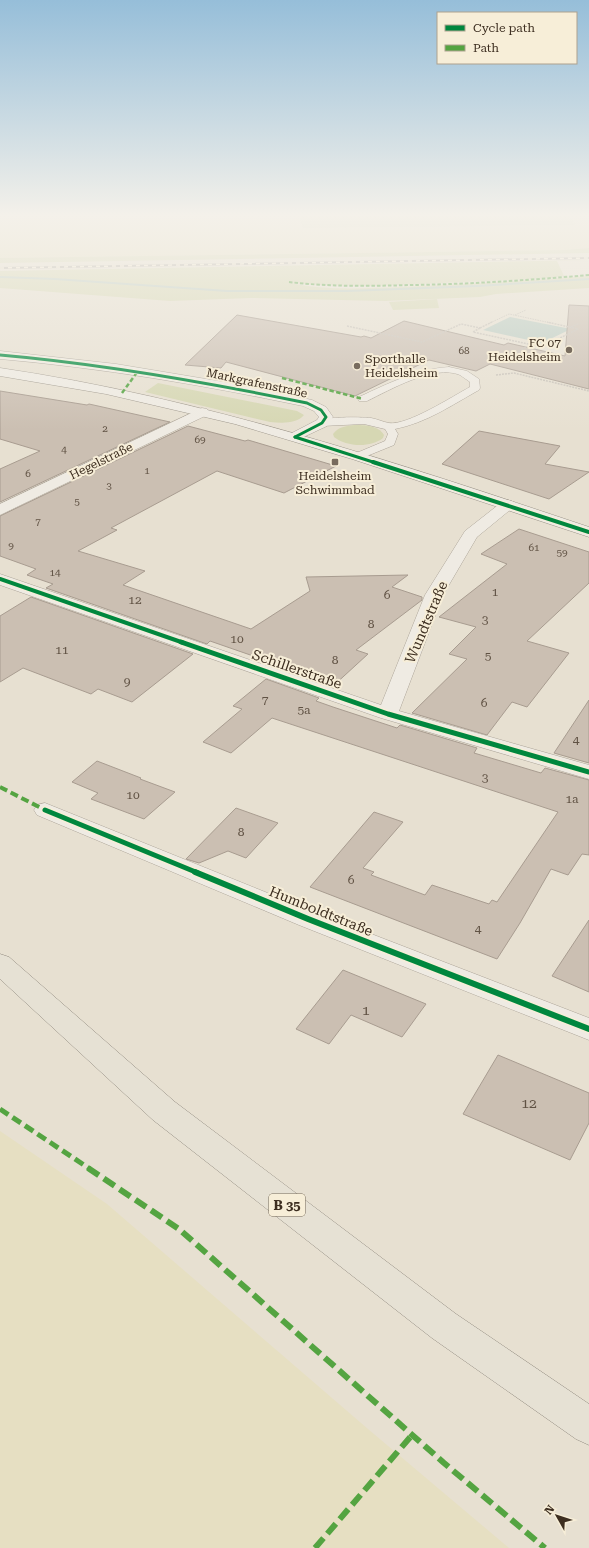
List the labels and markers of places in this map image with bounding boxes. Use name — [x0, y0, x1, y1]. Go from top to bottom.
place label: FC 07 Heidelsheim — [488, 336, 561, 364]
marker: FC 07 Heidelsheim — [564, 345, 574, 355]
place label: Sporthalle Heidelsheim — [365, 352, 438, 380]
marker: Sporthalle Heidelsheim — [352, 361, 362, 371]
marker: Heidelsheim Schwimmbad — [330, 457, 340, 467]
place label: Heidelsheim Schwimmbad — [295, 469, 375, 497]

